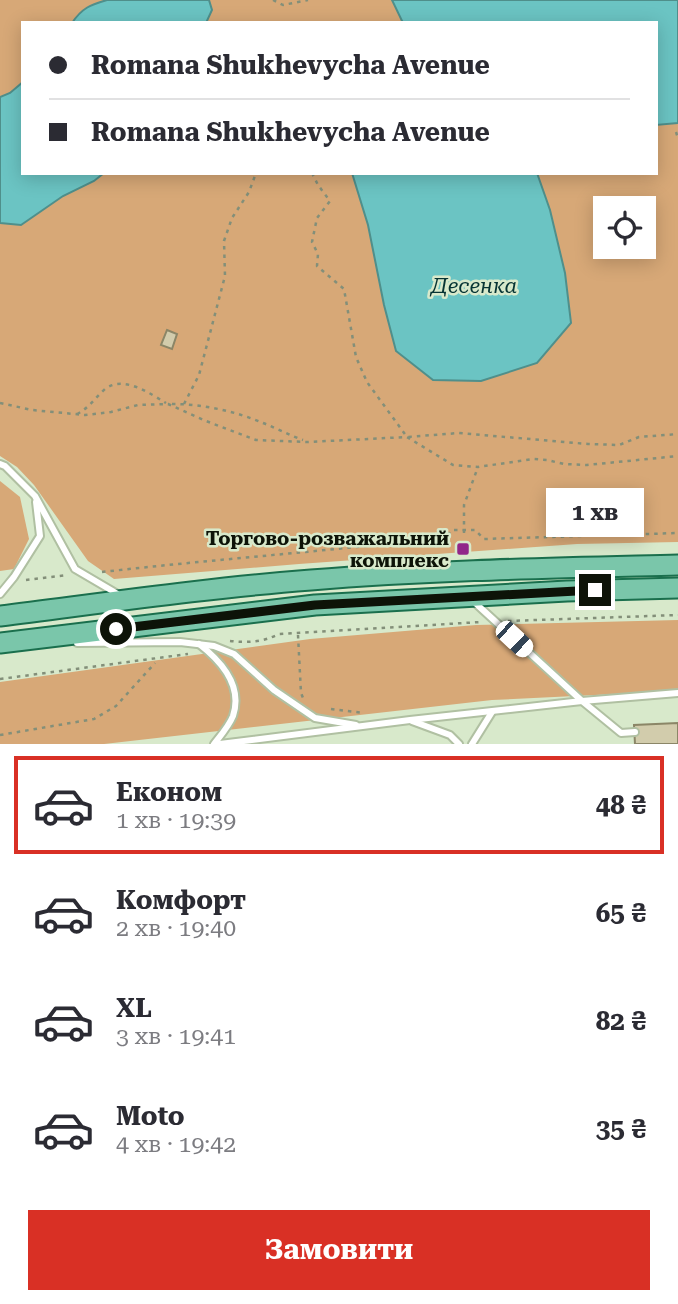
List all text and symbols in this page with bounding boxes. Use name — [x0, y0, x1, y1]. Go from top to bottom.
text: Romana Shukhevycha Avenue — [91, 50, 490, 80]
text: Romana Shukhevycha Avenue — [91, 117, 490, 147]
map controls — [593, 196, 656, 259]
button: locate — [593, 196, 656, 259]
water label: Десенка — [429, 274, 517, 298]
callout: 1 хв — [546, 489, 644, 538]
text: 1 хв — [572, 499, 618, 526]
place label: Торгово-розважальний комплекс — [206, 527, 449, 572]
marker: Торгово-розважальний комплекс — [455, 541, 471, 557]
route end — [579, 574, 611, 606]
route start — [100, 613, 132, 645]
car — [492, 617, 537, 661]
icon: car — [32, 774, 95, 837]
text: Економ — [116, 777, 222, 807]
text: 48 ₴ — [596, 790, 646, 820]
text: 1 хв · 19:39 — [116, 807, 236, 834]
icon: car — [32, 882, 95, 945]
text: Комфорт — [116, 885, 246, 915]
text: 65 ₴ — [596, 898, 646, 928]
text: 2 хв · 19:40 — [116, 915, 236, 942]
icon: car — [32, 990, 95, 1053]
text: XL — [116, 993, 152, 1023]
text: 82 ₴ — [596, 1006, 646, 1036]
text: 3 хв · 19:41 — [116, 1023, 236, 1050]
icon: car — [32, 1098, 95, 1161]
text: Moto — [116, 1101, 185, 1131]
text: 35 ₴ — [596, 1114, 646, 1144]
text: 4 хв · 19:42 — [116, 1131, 236, 1158]
button: Замовити — [28, 1210, 650, 1290]

